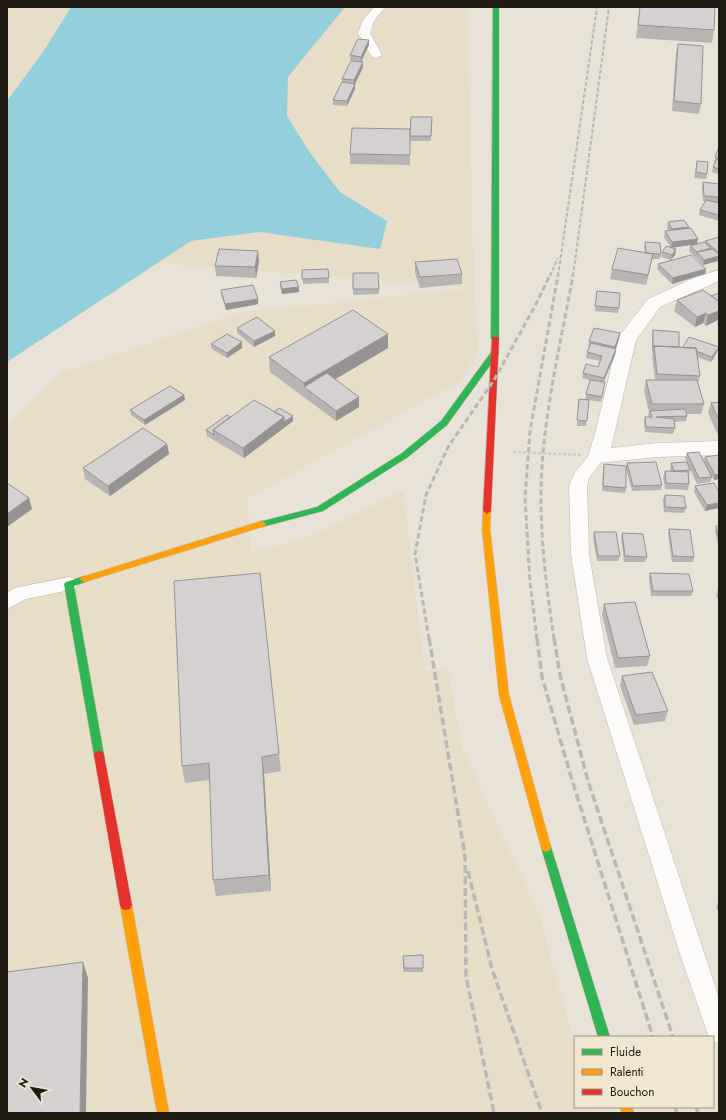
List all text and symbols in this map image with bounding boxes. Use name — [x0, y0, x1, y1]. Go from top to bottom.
legend — [574, 1036, 714, 1108]
text: Fluide — [610, 1043, 641, 1061]
text: Ralenti — [610, 1063, 644, 1081]
north arrow — [12, 1068, 52, 1108]
text: N — [14, 1075, 33, 1091]
text: Bouchon — [610, 1083, 654, 1101]

